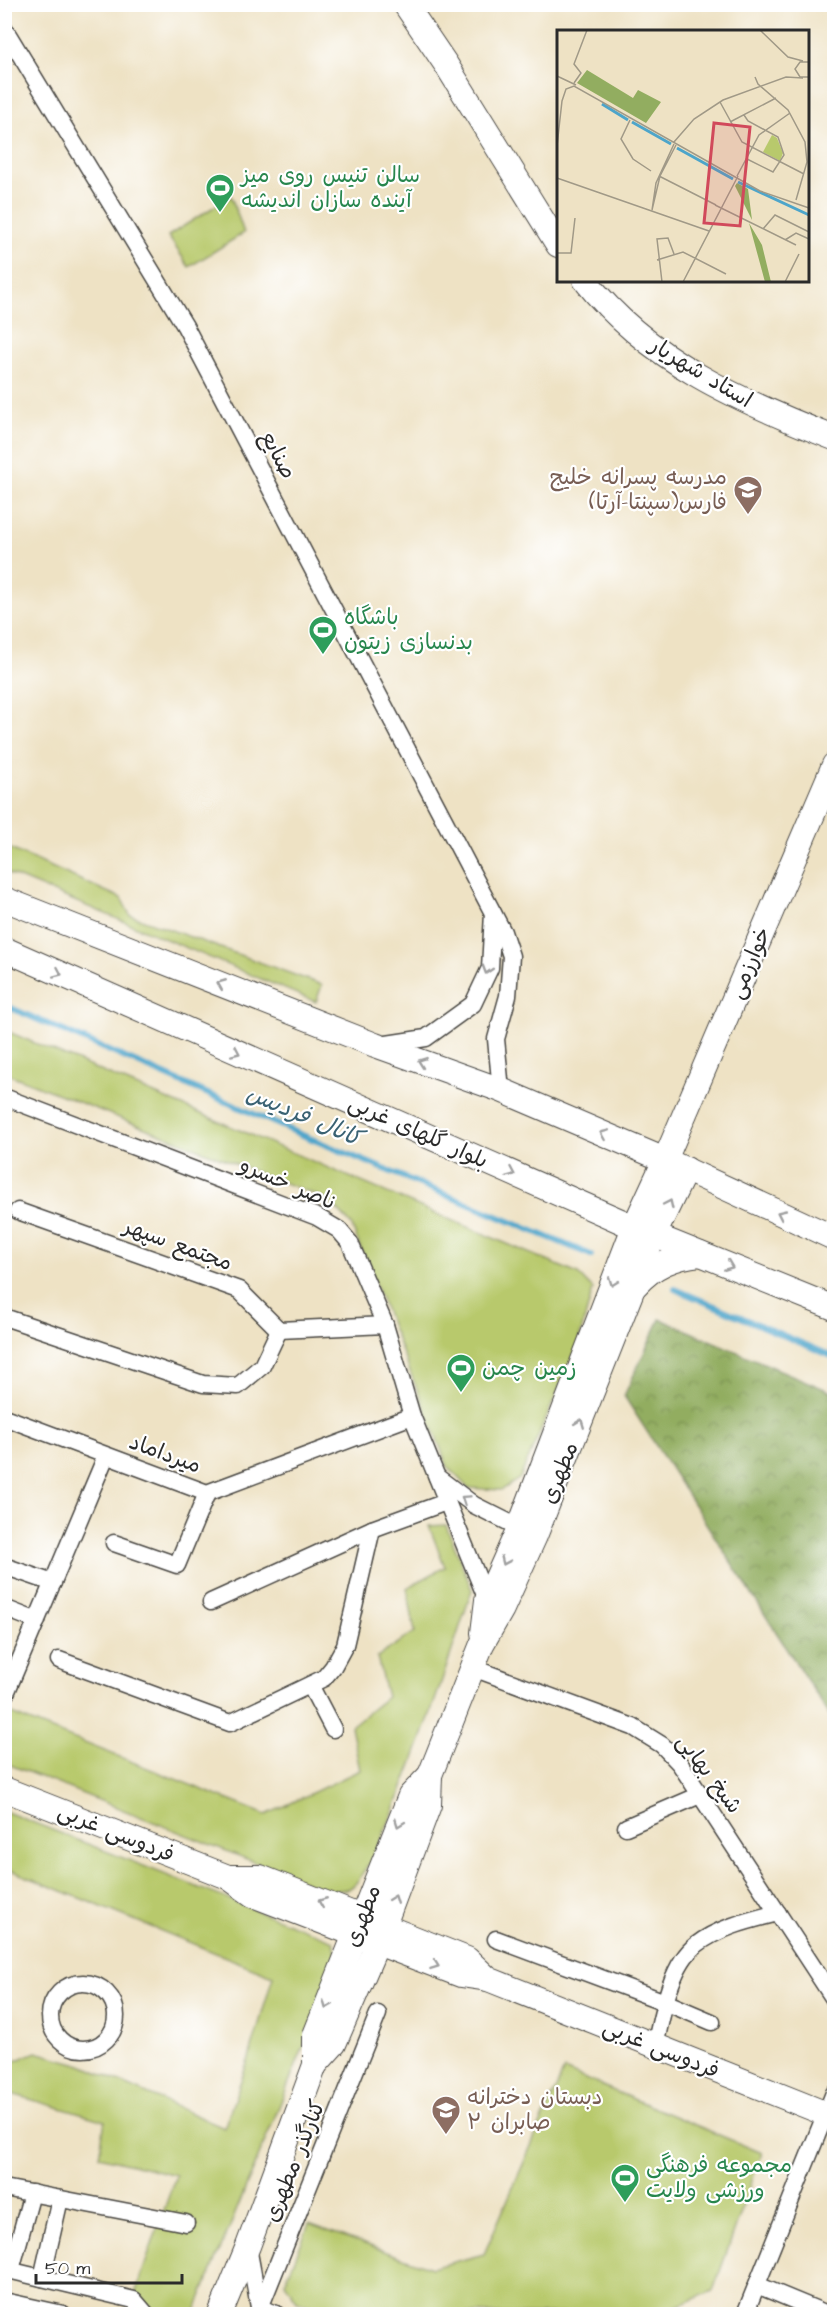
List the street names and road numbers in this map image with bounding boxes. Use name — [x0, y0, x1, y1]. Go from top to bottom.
street label: استاد شهریار — [642, 329, 758, 416]
street label: صنایع — [252, 425, 304, 485]
street label: خوارزمی — [721, 922, 779, 1004]
street label: بلوار گلهای غربی — [343, 1087, 493, 1177]
street label: ناصر خسرو — [233, 1149, 341, 1218]
street label: مجتمع سپهر — [118, 1210, 237, 1279]
street label: میرداماد — [125, 1427, 205, 1481]
street label: مطهری — [534, 1437, 586, 1509]
street label: شیخ بهایی — [669, 1728, 749, 1820]
street label: فردوسی غربی — [53, 1796, 179, 1870]
street label: مطهری — [337, 1880, 389, 1952]
street label: فردوسی غربی — [598, 2012, 724, 2086]
street label: کنارگذر مطهری — [256, 2095, 334, 2227]

